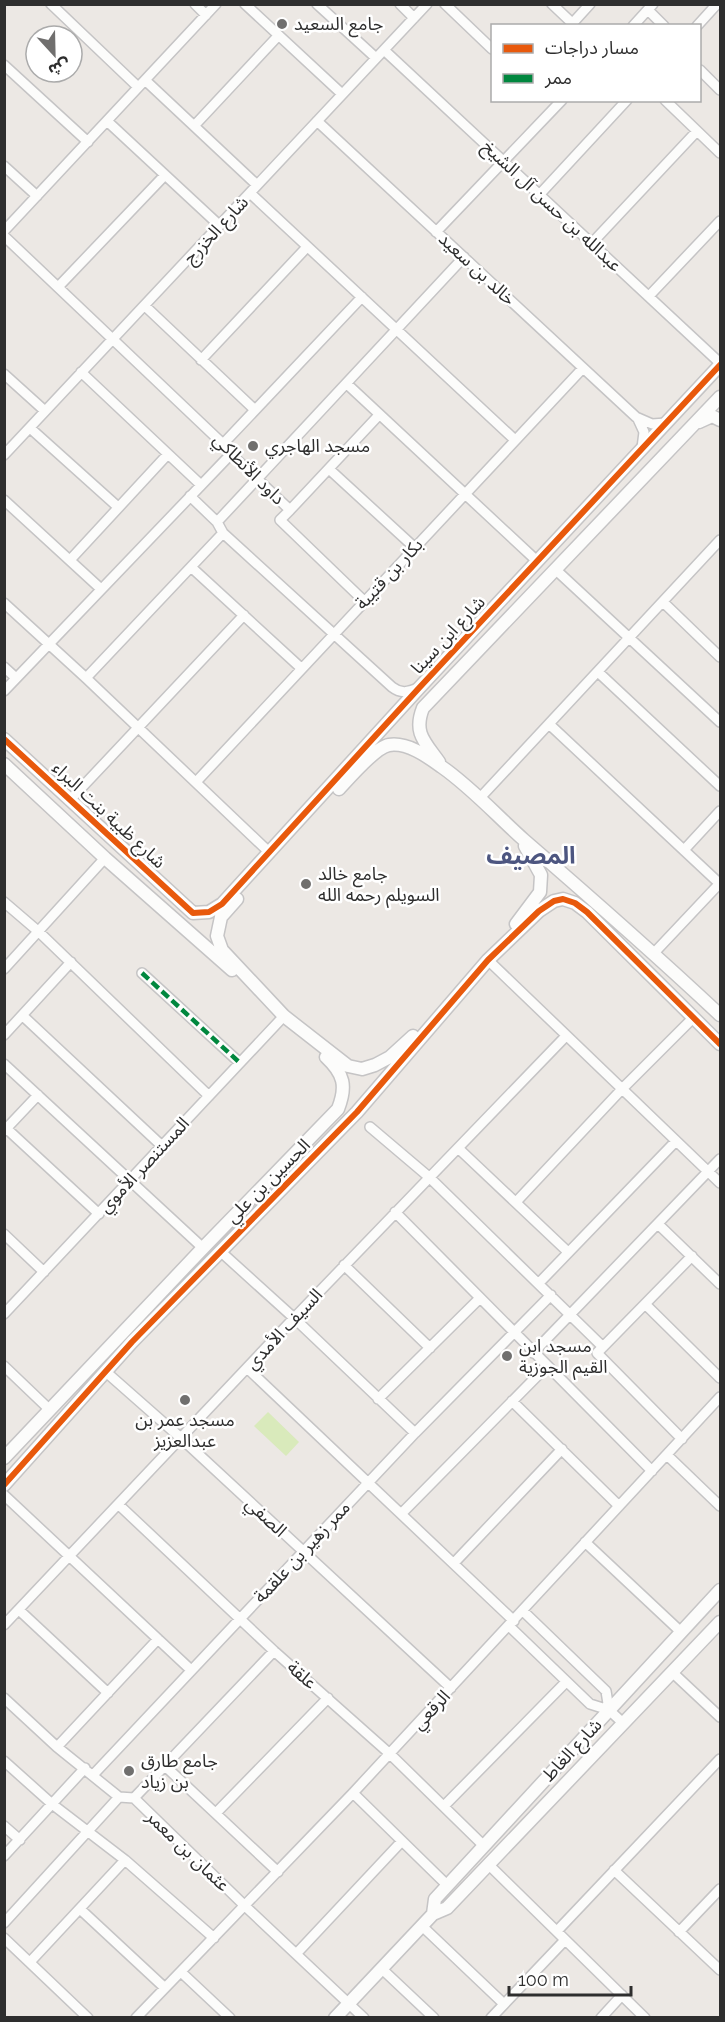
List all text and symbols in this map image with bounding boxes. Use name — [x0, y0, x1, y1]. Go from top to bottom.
place label: جامع السعيد — [294, 13, 383, 38]
marker: جامع السعيد — [275, 17, 289, 31]
north arrow — [24, 24, 84, 84]
legend — [491, 24, 701, 102]
text: مسار دراجات — [545, 37, 639, 59]
text: ش — [46, 55, 73, 80]
text: ممر — [544, 67, 572, 89]
street label: عبدالله بن حسن آل الشيخ — [476, 136, 626, 278]
street label: شارع الخزرج — [179, 191, 255, 271]
street label: خالد بن سعيد — [434, 228, 520, 310]
street label: داود الأنطاكي — [207, 429, 289, 511]
place label: مسجد الهاجري — [265, 435, 370, 459]
marker: مسجد الهاجري — [246, 439, 260, 453]
street label: بكار بن قتيبة — [350, 534, 428, 614]
street label: شارع ابن سينا — [406, 591, 492, 681]
street label: شارع ظبية بنت البراء — [46, 757, 170, 875]
district label: المصيف — [486, 841, 576, 870]
place label: جامع خالد السويلم رحمه الله — [318, 863, 440, 908]
marker: جامع خالد السويلم رحمه الله — [299, 877, 313, 891]
street label: المستنصر الأموي — [94, 1113, 195, 1219]
street label: الحسين بن علي — [221, 1134, 316, 1229]
street label: السيف الأمدي — [241, 1284, 329, 1376]
place label: مسجد ابن القيم الجوزية — [519, 1335, 607, 1380]
marker: مسجد ابن القيم الجوزية — [500, 1349, 514, 1363]
marker: مسجد عمر بن عبدالعزيز — [178, 1393, 192, 1407]
place label: مسجد عمر بن عبدالعزيز — [135, 1409, 235, 1452]
street label: الصفي — [239, 1493, 291, 1543]
street label: ممر زهير بن علقمة — [249, 1496, 355, 1608]
street label: علقة — [283, 1656, 321, 1693]
street label: الرقعي — [407, 1686, 456, 1736]
street label: شارع الغاط — [538, 1714, 609, 1788]
place label: جامع طارق بن زياد — [141, 1750, 218, 1793]
marker: جامع طارق بن زياد — [122, 1764, 136, 1778]
street label: عثمان بن معمر — [141, 1805, 234, 1896]
scale bar — [509, 1959, 630, 1997]
text: 100 m — [518, 1969, 569, 1990]

